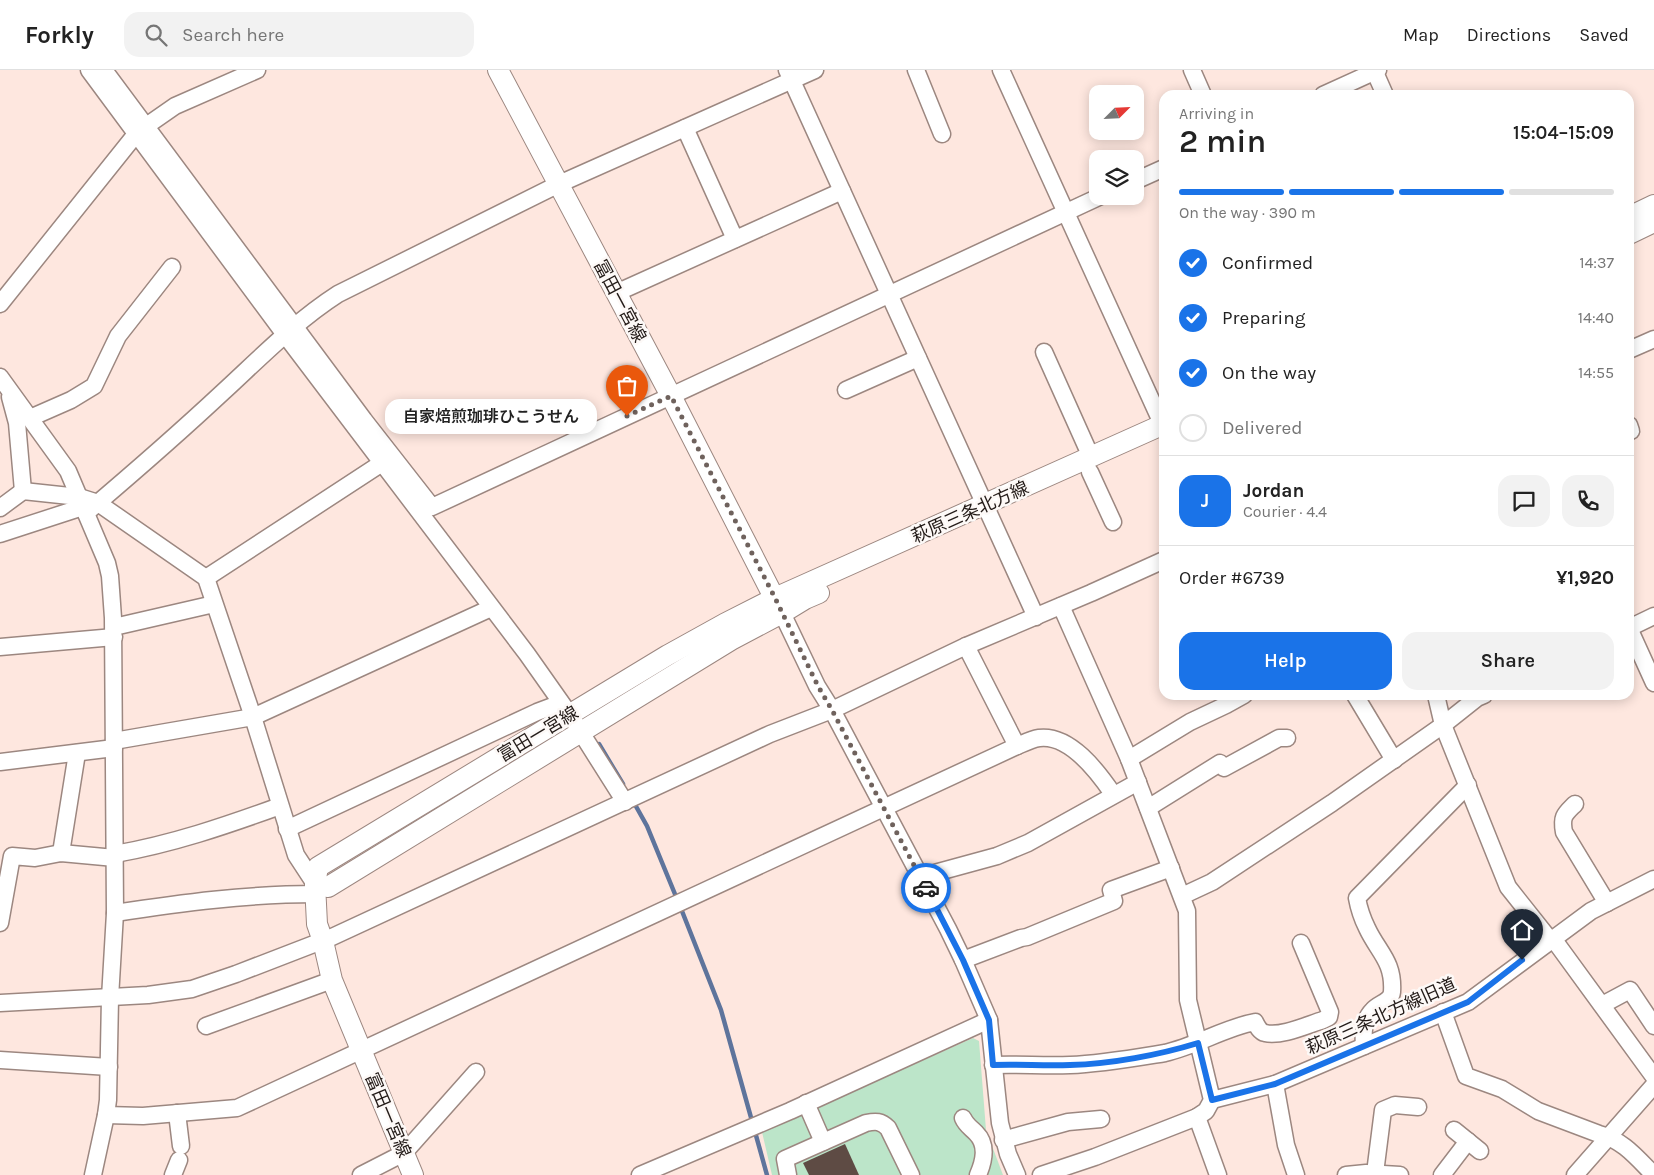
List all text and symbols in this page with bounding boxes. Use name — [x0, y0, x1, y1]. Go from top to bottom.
search box — [124, 12, 474, 57]
text: Forkly — [25, 21, 94, 49]
icon: search — [142, 21, 170, 49]
text: Search here — [182, 24, 284, 46]
text: Map — [1403, 24, 1439, 46]
text: Directions — [1467, 24, 1551, 46]
text: Saved — [1579, 24, 1629, 46]
north arrow — [1089, 85, 1144, 140]
map controls — [1089, 85, 1144, 205]
text: Arriving in — [1179, 104, 1254, 123]
text: 15:04–15:09 — [1513, 122, 1614, 144]
text: 2 min — [1179, 123, 1266, 160]
button: layers — [1089, 150, 1144, 205]
text: On the way · 390 m — [1179, 203, 1316, 222]
icon: check — [1179, 249, 1207, 277]
text: Confirmed — [1222, 252, 1313, 274]
text: 14:37 — [1579, 253, 1614, 272]
street label: 冨田一宮線 — [589, 256, 651, 346]
icon: check — [1179, 304, 1207, 332]
text: Preparing — [1222, 307, 1305, 329]
text: 14:40 — [1578, 308, 1614, 327]
icon: check — [1179, 359, 1207, 387]
text: On the way — [1222, 362, 1316, 384]
text: 14:55 — [1578, 363, 1614, 382]
pin — [606, 365, 648, 416]
icon: bag — [613, 372, 641, 400]
callout: 自家焙煎珈琲ひこうせん — [384, 398, 597, 434]
text: 自家焙煎珈琲ひこうせん — [403, 407, 579, 426]
text: Delivered — [1222, 417, 1302, 439]
button: chat — [1498, 475, 1550, 527]
button: phone — [1562, 475, 1614, 527]
street label: 萩原三条北方線 — [908, 476, 1032, 548]
text: Jordan — [1243, 480, 1304, 502]
text: J — [1201, 490, 1209, 512]
text: Courier · 4.4 — [1243, 502, 1327, 521]
text: Order #6739 — [1179, 567, 1284, 589]
text: ¥1,920 — [1556, 567, 1614, 589]
button: Help — [1179, 632, 1392, 690]
button: Share — [1402, 632, 1614, 690]
street label: 富田一宮線 — [494, 701, 582, 767]
courier — [901, 863, 951, 913]
icon: car — [912, 874, 940, 902]
pin — [1501, 909, 1543, 960]
icon: home — [1508, 916, 1536, 944]
street label: 萩原三条北方線旧道 — [1303, 973, 1459, 1059]
street label: 富田一宮線 — [360, 1069, 416, 1161]

